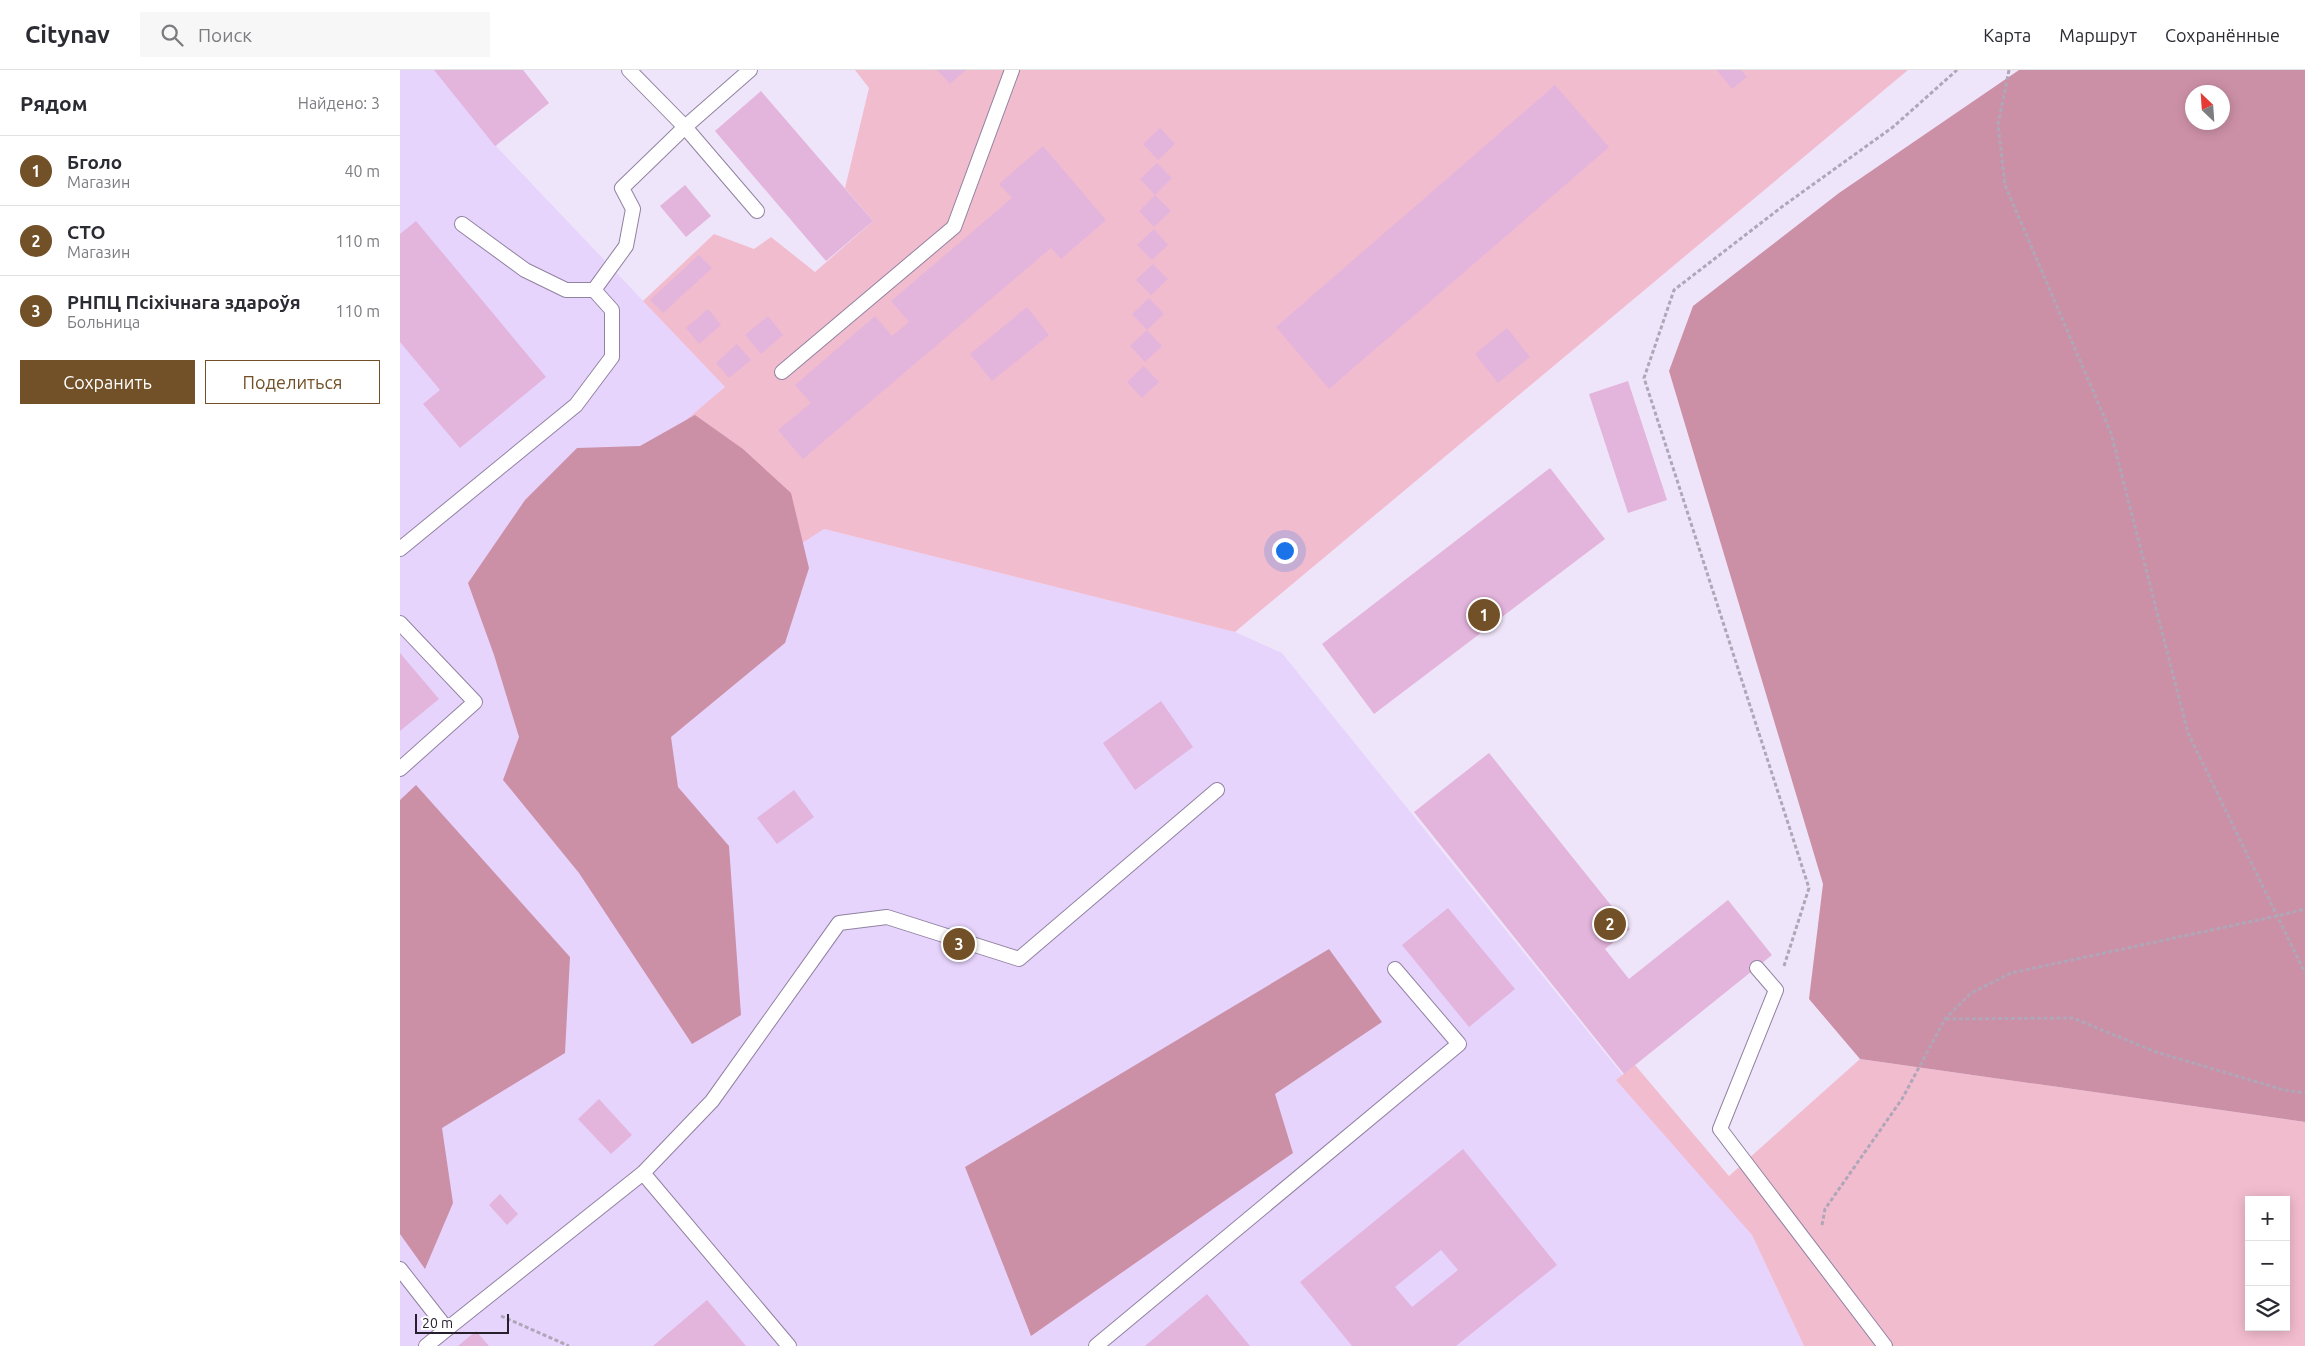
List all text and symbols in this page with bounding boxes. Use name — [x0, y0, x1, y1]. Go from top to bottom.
search box — [140, 12, 490, 57]
text: Citynav — [25, 21, 110, 48]
icon: search — [158, 21, 186, 49]
text: Поиск — [198, 24, 252, 46]
text: Карта — [1983, 25, 2031, 45]
text: Маршрут — [2059, 25, 2137, 45]
text: Сохранённые — [2165, 25, 2280, 45]
north arrow — [2185, 85, 2230, 130]
text: Рядом — [20, 91, 88, 115]
text: Найдено: 3 — [298, 94, 380, 112]
text: Бголо — [67, 151, 122, 173]
text: 1 — [31, 162, 41, 180]
text: 40 m — [344, 162, 380, 180]
text: Магазин — [67, 173, 130, 191]
text: СТО — [67, 221, 105, 243]
text: 2 — [31, 232, 41, 250]
text: 110 m — [335, 232, 380, 250]
text: Магазин — [67, 243, 130, 261]
text: РНПЦ Псіхічнага здароўя — [67, 291, 301, 313]
text: 3 — [31, 302, 41, 320]
text: 110 m — [335, 302, 380, 320]
text: Больница — [67, 313, 140, 331]
button: Сохранить — [20, 360, 195, 404]
button: Поделиться — [205, 360, 380, 404]
your location — [1272, 538, 1298, 564]
pin: 1 — [1468, 596, 1500, 634]
pin: 2 — [1594, 905, 1626, 943]
pin: 3 — [943, 925, 975, 963]
map controls — [2245, 1196, 2290, 1331]
button: + — [2245, 1196, 2290, 1241]
button: − — [2245, 1241, 2290, 1286]
button: layers — [2245, 1286, 2290, 1331]
scale bar — [415, 1311, 509, 1334]
text: 20 m — [422, 1315, 453, 1331]

